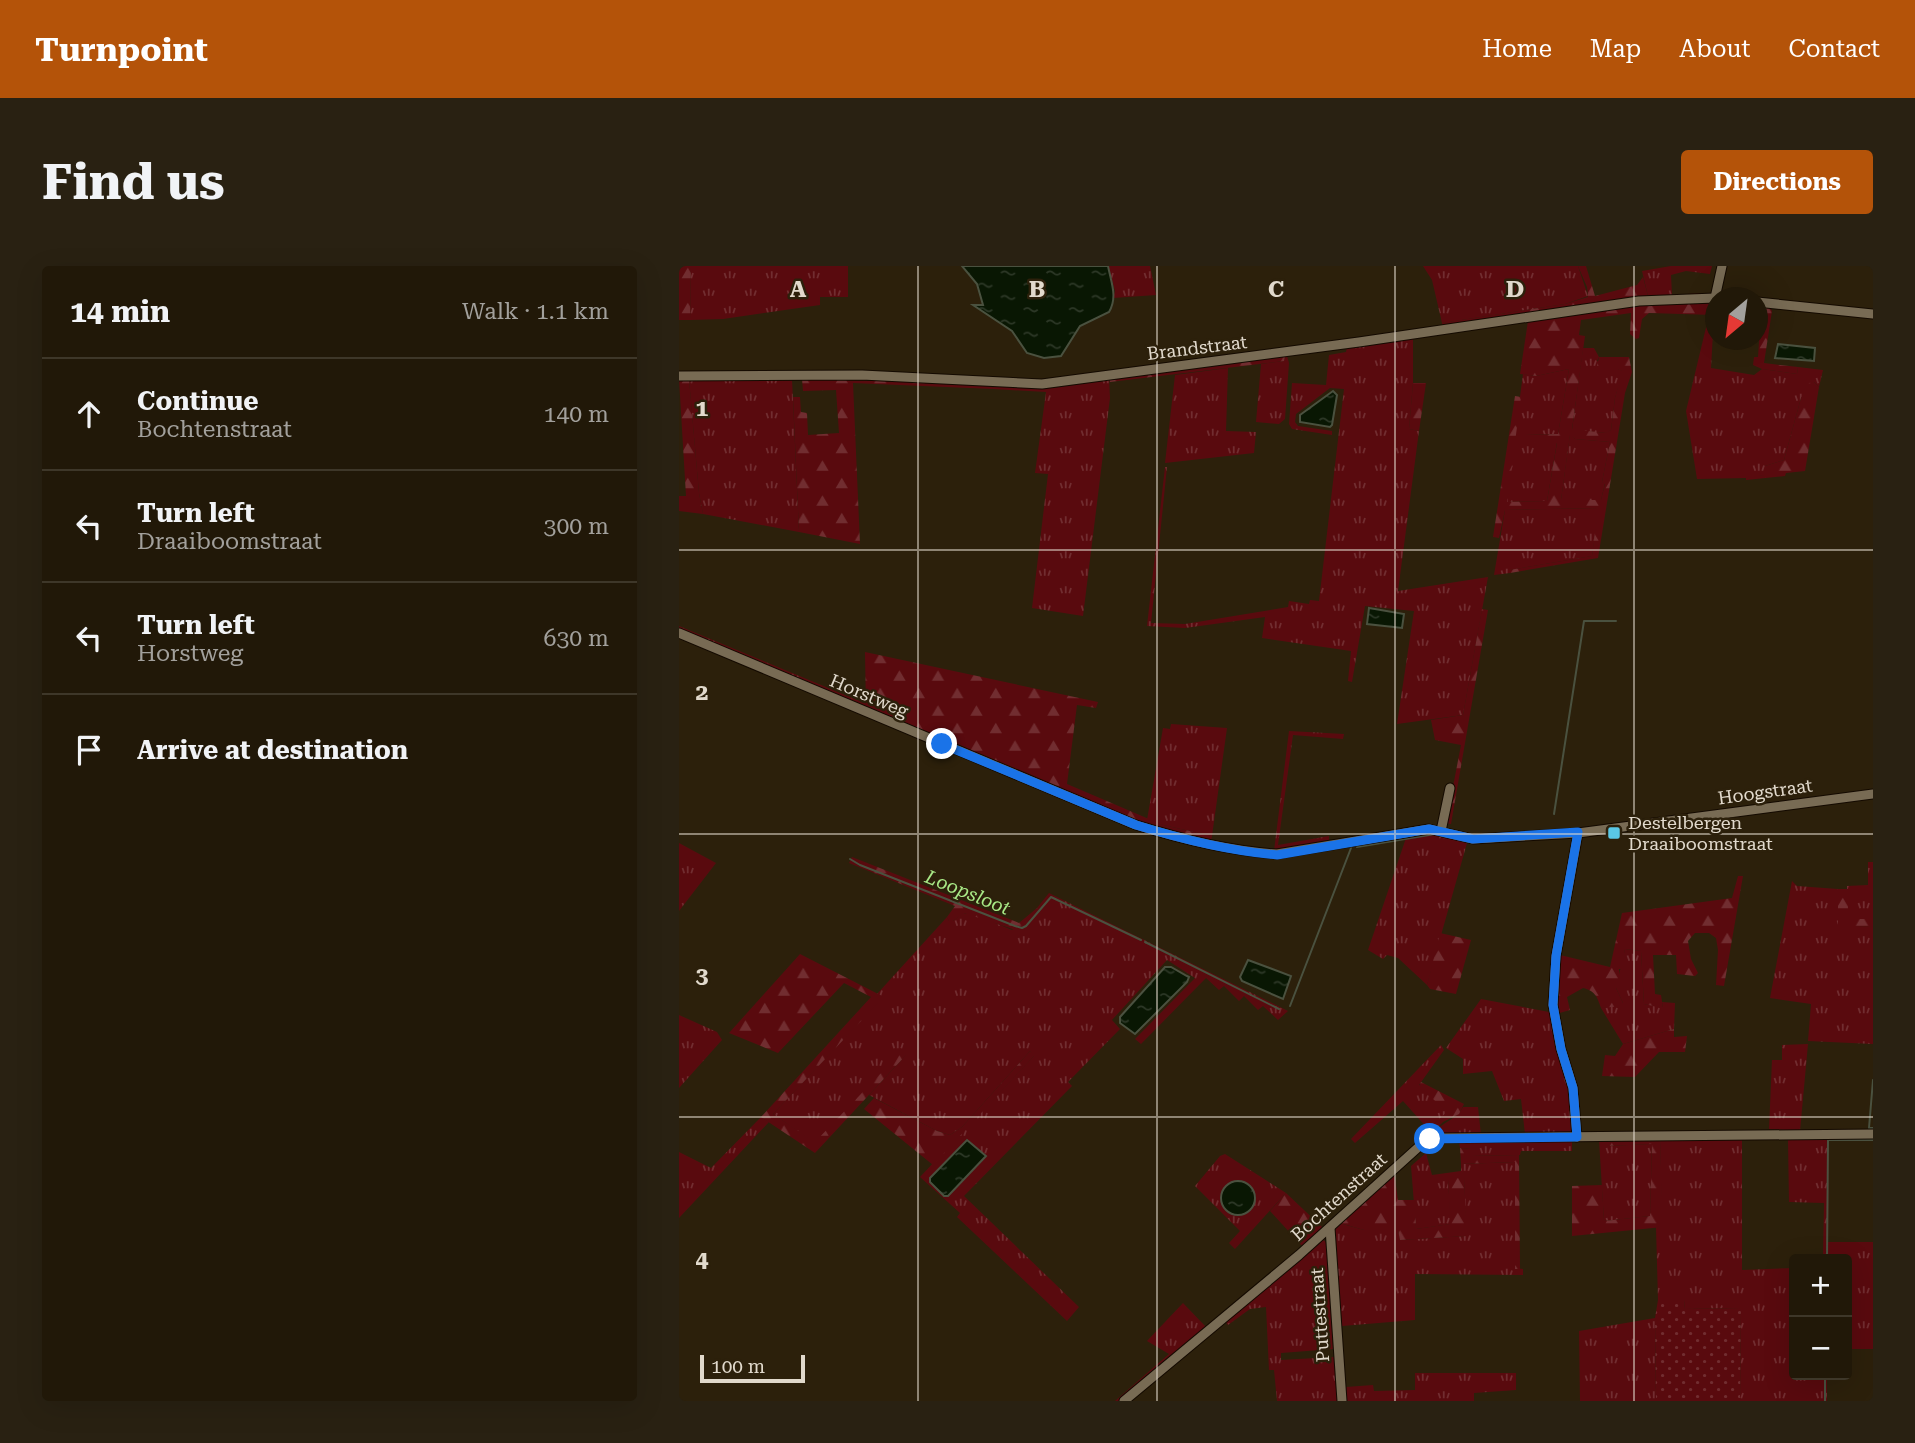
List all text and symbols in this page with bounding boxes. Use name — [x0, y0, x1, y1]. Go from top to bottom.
text: Turnpoint — [35, 30, 208, 69]
text: Home — [1482, 35, 1552, 63]
text: Map — [1590, 35, 1641, 63]
text: About — [1679, 35, 1750, 63]
text: Contact — [1788, 35, 1880, 63]
button: Directions — [1681, 150, 1873, 214]
text: Find us — [42, 154, 225, 211]
text: A — [790, 276, 807, 303]
text: B — [1029, 276, 1045, 303]
text: C — [1268, 276, 1284, 303]
text: D — [1506, 276, 1524, 303]
north arrow — [1705, 287, 1768, 350]
text: 14 min — [70, 294, 170, 329]
text: Walk · 1.1 km — [462, 298, 609, 325]
street label: Brandstraat — [1146, 331, 1248, 364]
text: Continue — [137, 386, 259, 416]
icon: ahead — [70, 395, 108, 433]
text: 1 — [696, 395, 709, 422]
text: 140 m — [544, 401, 609, 428]
text: Bochtenstraat — [137, 416, 292, 443]
text: Turn left — [137, 498, 255, 528]
icon: left — [70, 507, 108, 545]
text: 300 m — [544, 513, 609, 540]
text: Draaiboomstraat — [137, 528, 322, 555]
text: Turn left — [137, 610, 255, 640]
icon: left — [70, 619, 108, 657]
text: 630 m — [544, 625, 609, 652]
text: Horstweg — [137, 640, 243, 667]
street label: Horstweg — [827, 670, 912, 722]
text: 2 — [696, 679, 708, 706]
route end — [926, 728, 957, 759]
icon: arrive — [70, 731, 108, 769]
text: Arrive at destination — [137, 735, 408, 765]
street label: Hoogstraat — [1716, 774, 1814, 809]
place label: Destelbergen Draaiboomstraat — [1628, 812, 1773, 854]
marker: Destelbergen Draaiboomstraat — [1606, 825, 1622, 841]
water label: Loopsloot — [921, 865, 1014, 920]
text: 3 — [696, 962, 709, 989]
route start — [1414, 1123, 1445, 1154]
street label: Bochtenstraat — [1287, 1148, 1391, 1245]
text: 4 — [696, 1246, 709, 1273]
map controls — [1789, 1254, 1852, 1380]
button: + — [1789, 1254, 1852, 1317]
street label: Puttestraat — [1306, 1267, 1333, 1363]
button: − — [1789, 1317, 1852, 1380]
scale bar — [700, 1352, 805, 1384]
text: 100 m — [711, 1355, 765, 1378]

